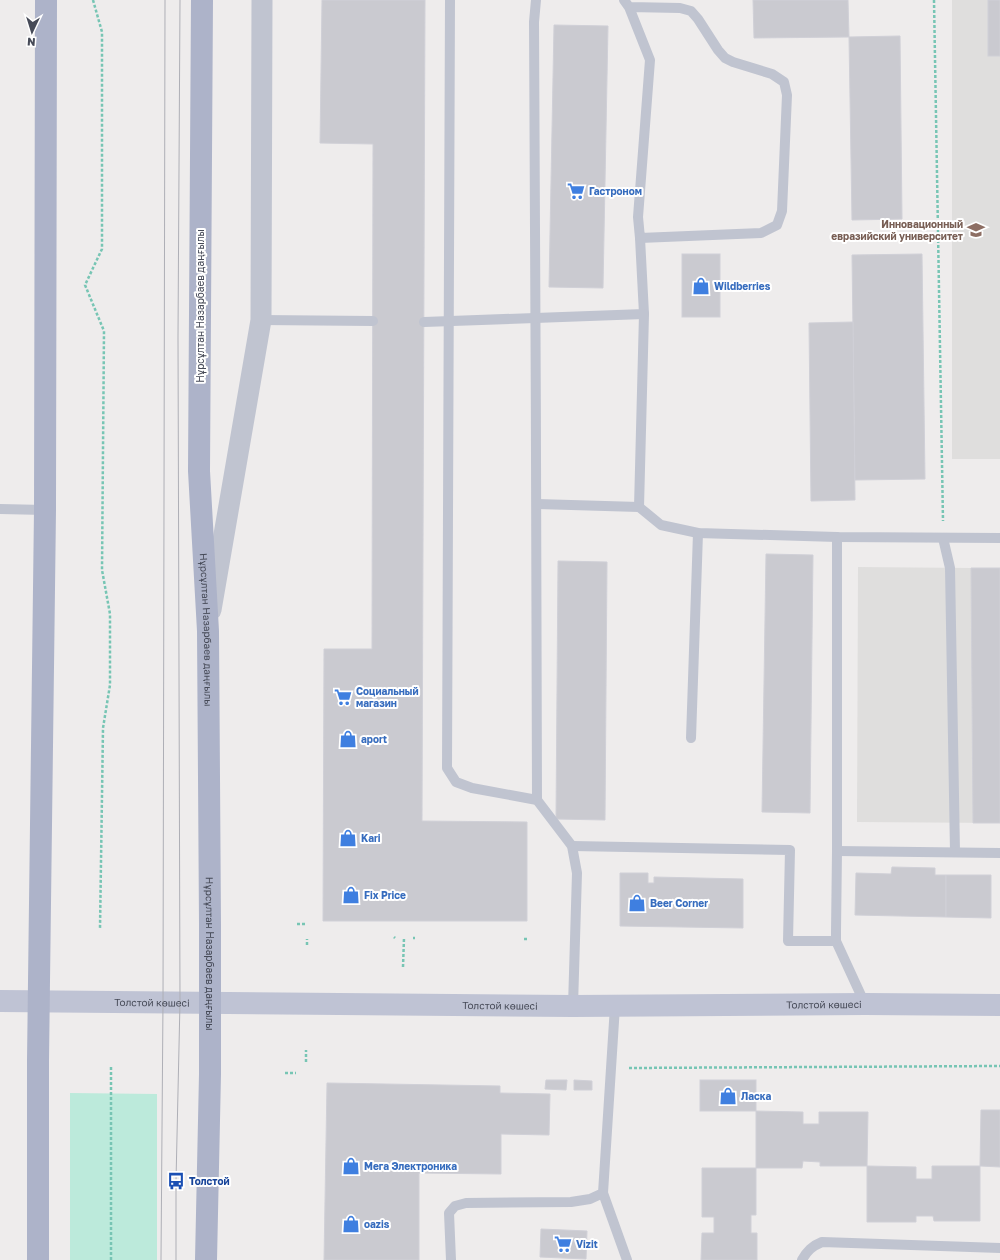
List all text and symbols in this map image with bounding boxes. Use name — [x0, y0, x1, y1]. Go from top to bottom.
north arrow — [12, 12, 52, 52]
text: N — [27, 36, 36, 49]
supermarket icon: Гастроном — [566, 181, 586, 201]
place label: Гастроном — [589, 185, 642, 197]
place label: Инновационный евразийский университет — [831, 218, 963, 242]
school or university icon: Инновационный евразийский университет — [966, 220, 986, 240]
street label: Нұрсұлтан Назарбаев даңғылы — [194, 229, 207, 383]
shop icon: Wildberries — [691, 276, 711, 296]
place label: Wildberries — [714, 280, 771, 292]
street label: Нұрсұлтан Назарбаев даңғылы — [197, 553, 215, 707]
place label: Социальный магазин — [356, 685, 419, 709]
supermarket icon: Социальный магазин — [333, 687, 353, 707]
shop icon: aport — [338, 729, 358, 749]
place label: aport — [361, 733, 387, 745]
shop icon: Kari — [338, 828, 358, 848]
place label: Kari — [361, 832, 381, 844]
street label: Нұрсұлтан Назарбаев даңғылы — [203, 877, 216, 1031]
shop icon: Fix Price — [341, 885, 361, 905]
place label: Fix Price — [364, 889, 406, 901]
shop icon: Beer Corner — [627, 893, 647, 913]
place label: Beer Corner — [650, 897, 708, 909]
street label: Толстой көшесі — [114, 996, 190, 1009]
street label: Толстой көшесі — [786, 998, 862, 1011]
street label: Толстой көшесі — [462, 999, 538, 1012]
shop icon: Ласка — [718, 1086, 738, 1106]
place label: Ласка — [741, 1090, 772, 1102]
shop icon: Мега Электроника — [341, 1156, 361, 1176]
place label: Мега Электроника — [364, 1160, 457, 1172]
bus stop icon: Толстой — [166, 1171, 186, 1191]
place label: Толстой — [189, 1175, 230, 1187]
shop icon: oazis — [341, 1214, 361, 1234]
place label: oazis — [364, 1218, 390, 1230]
supermarket icon: Vizit — [553, 1234, 573, 1254]
place label: Vizit — [576, 1238, 598, 1250]

